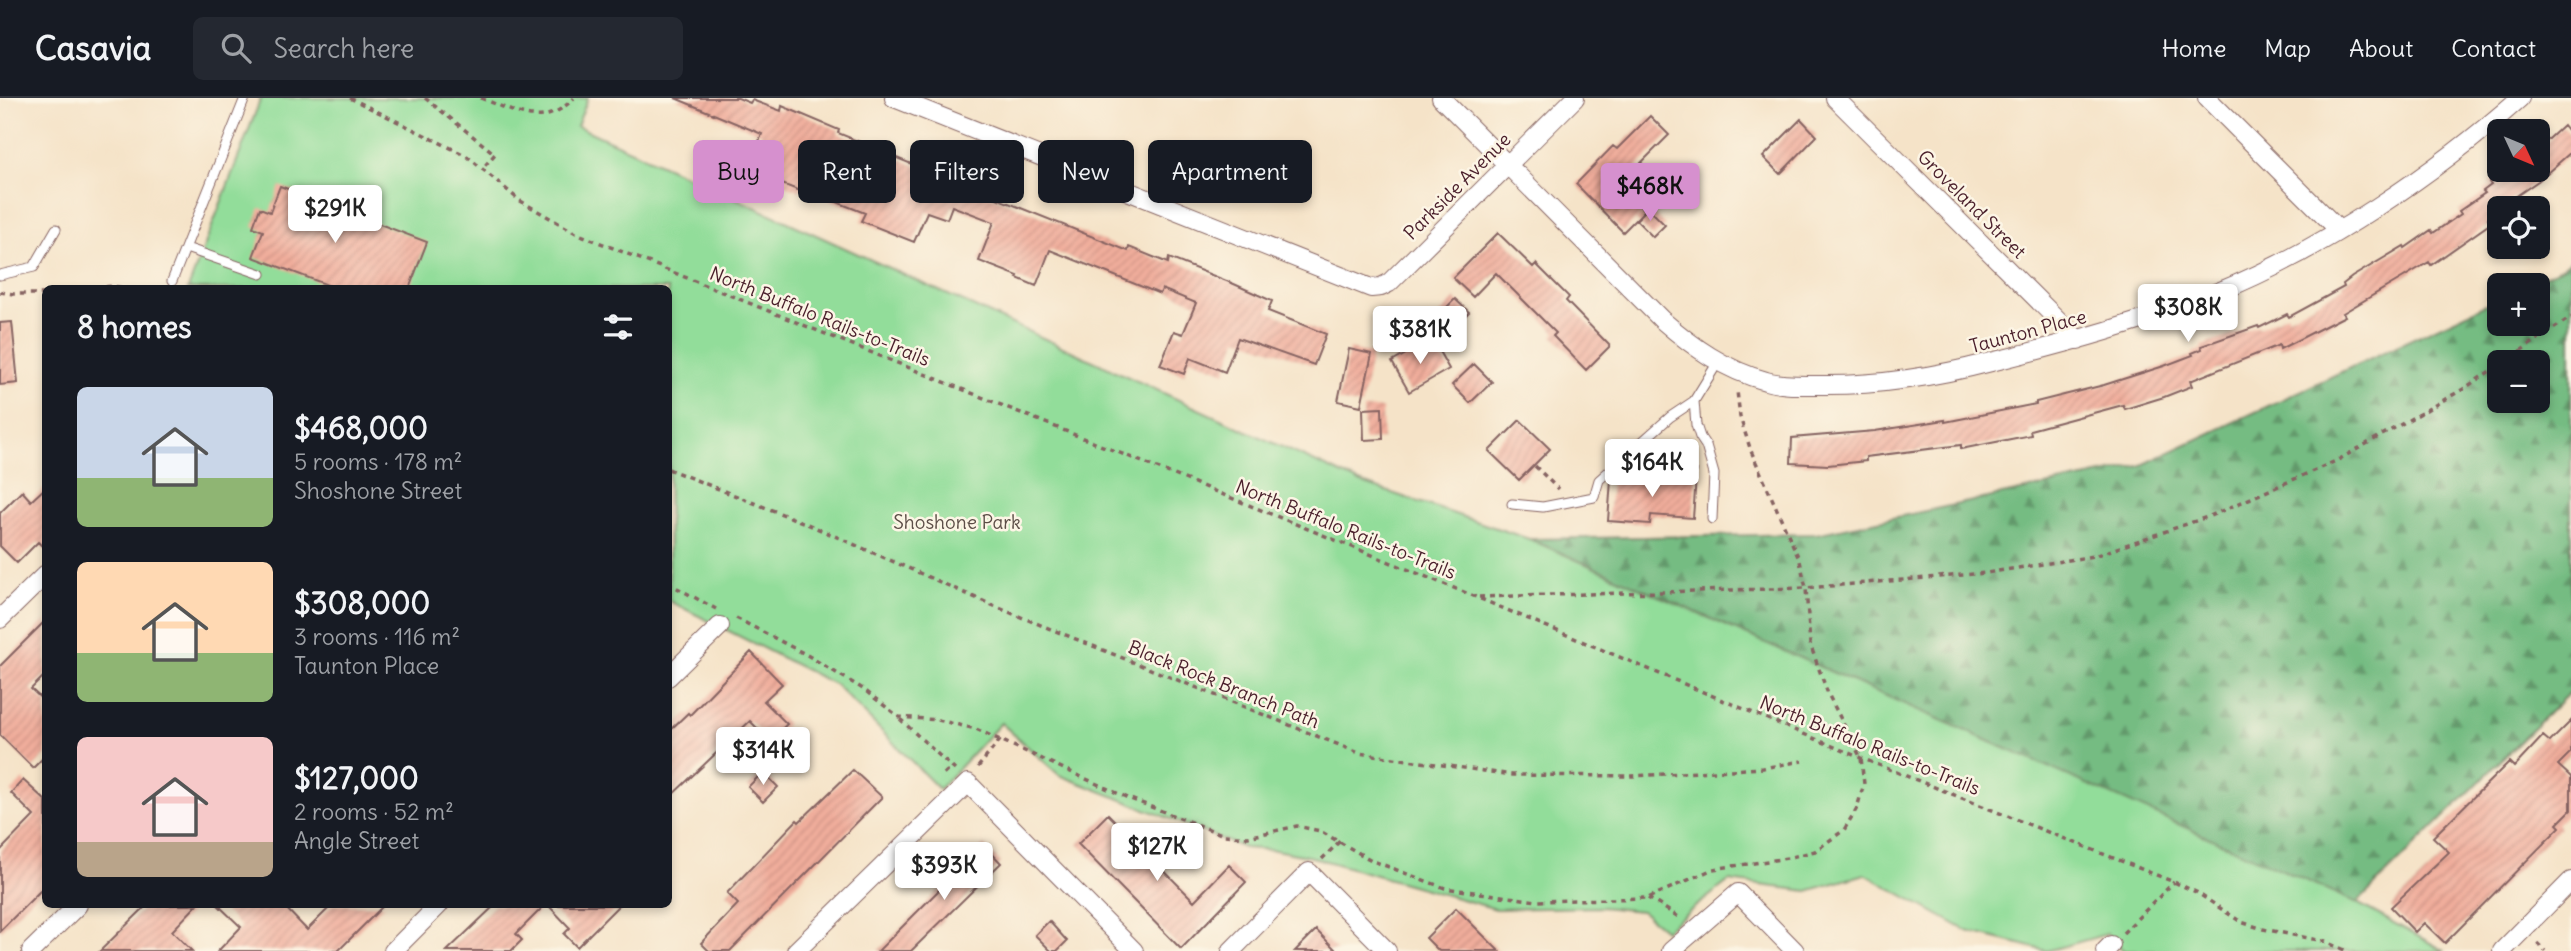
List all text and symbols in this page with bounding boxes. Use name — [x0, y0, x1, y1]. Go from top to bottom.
search box — [193, 17, 683, 80]
text: Casavia — [35, 27, 151, 69]
icon: search — [217, 29, 255, 67]
text: Search here — [273, 32, 414, 65]
text: Home — [2162, 33, 2226, 63]
text: Map — [2264, 33, 2311, 63]
text: About — [2349, 33, 2413, 63]
text: Contact — [2451, 33, 2536, 63]
north arrow — [2487, 119, 2550, 182]
map controls — [2487, 119, 2550, 413]
street label: Parkside Avenue — [1398, 127, 1516, 245]
chip: Buy — [693, 140, 784, 203]
chip: Rent — [798, 140, 896, 203]
chip: Filters — [910, 140, 1024, 203]
chip: New — [1038, 140, 1134, 203]
chip: Apartment — [1148, 140, 1312, 203]
street label: Groveland Street — [1913, 145, 2031, 263]
pin: $468K — [1601, 164, 1699, 223]
text: $468K — [1617, 171, 1683, 200]
pin: $291K — [286, 186, 384, 245]
text: $291K — [304, 193, 366, 222]
button: locate — [2487, 196, 2550, 259]
street label: North Buffalo Rails-to-Trails — [706, 261, 934, 371]
button: + — [2487, 273, 2550, 336]
pin: $308K — [2139, 285, 2237, 344]
text: $308K — [2154, 292, 2222, 321]
street label: Taunton Place — [1967, 304, 2089, 358]
pin: $381K — [1371, 306, 1469, 366]
text: 8 homes — [77, 308, 192, 346]
icon: filters — [599, 308, 637, 346]
text: $381K — [1389, 314, 1451, 343]
button: − — [2487, 350, 2550, 413]
text: $468,000 — [294, 409, 428, 447]
icon: home — [133, 415, 217, 499]
pin: $164K — [1603, 440, 1701, 499]
text: 5 rooms · 178 m² — [294, 447, 462, 476]
text: $164K — [1621, 447, 1683, 476]
street label: North Buffalo Rails-to-Trails — [1232, 474, 1460, 584]
text: Shoshone Street — [294, 476, 462, 505]
park label: Shoshone Park — [893, 510, 1021, 534]
text: $308,000 — [294, 584, 430, 622]
icon: home — [133, 590, 217, 674]
text: 3 rooms · 116 m² — [294, 622, 460, 651]
street label: Black Rock Branch Path — [1125, 635, 1323, 733]
text: Taunton Place — [294, 651, 439, 680]
street label: North Buffalo Rails-to-Trails — [1756, 690, 1984, 800]
pin: $314K — [714, 728, 812, 787]
text: $314K — [732, 735, 794, 764]
text: $127,000 — [294, 759, 419, 797]
icon: home — [133, 765, 217, 849]
text: 2 rooms · 52 m² — [294, 797, 454, 826]
pin: $127K — [1108, 824, 1206, 883]
text: Angle Street — [294, 826, 419, 855]
text: $127K — [1127, 831, 1187, 860]
pin: $393K — [895, 842, 993, 902]
text: $393K — [911, 850, 977, 879]

